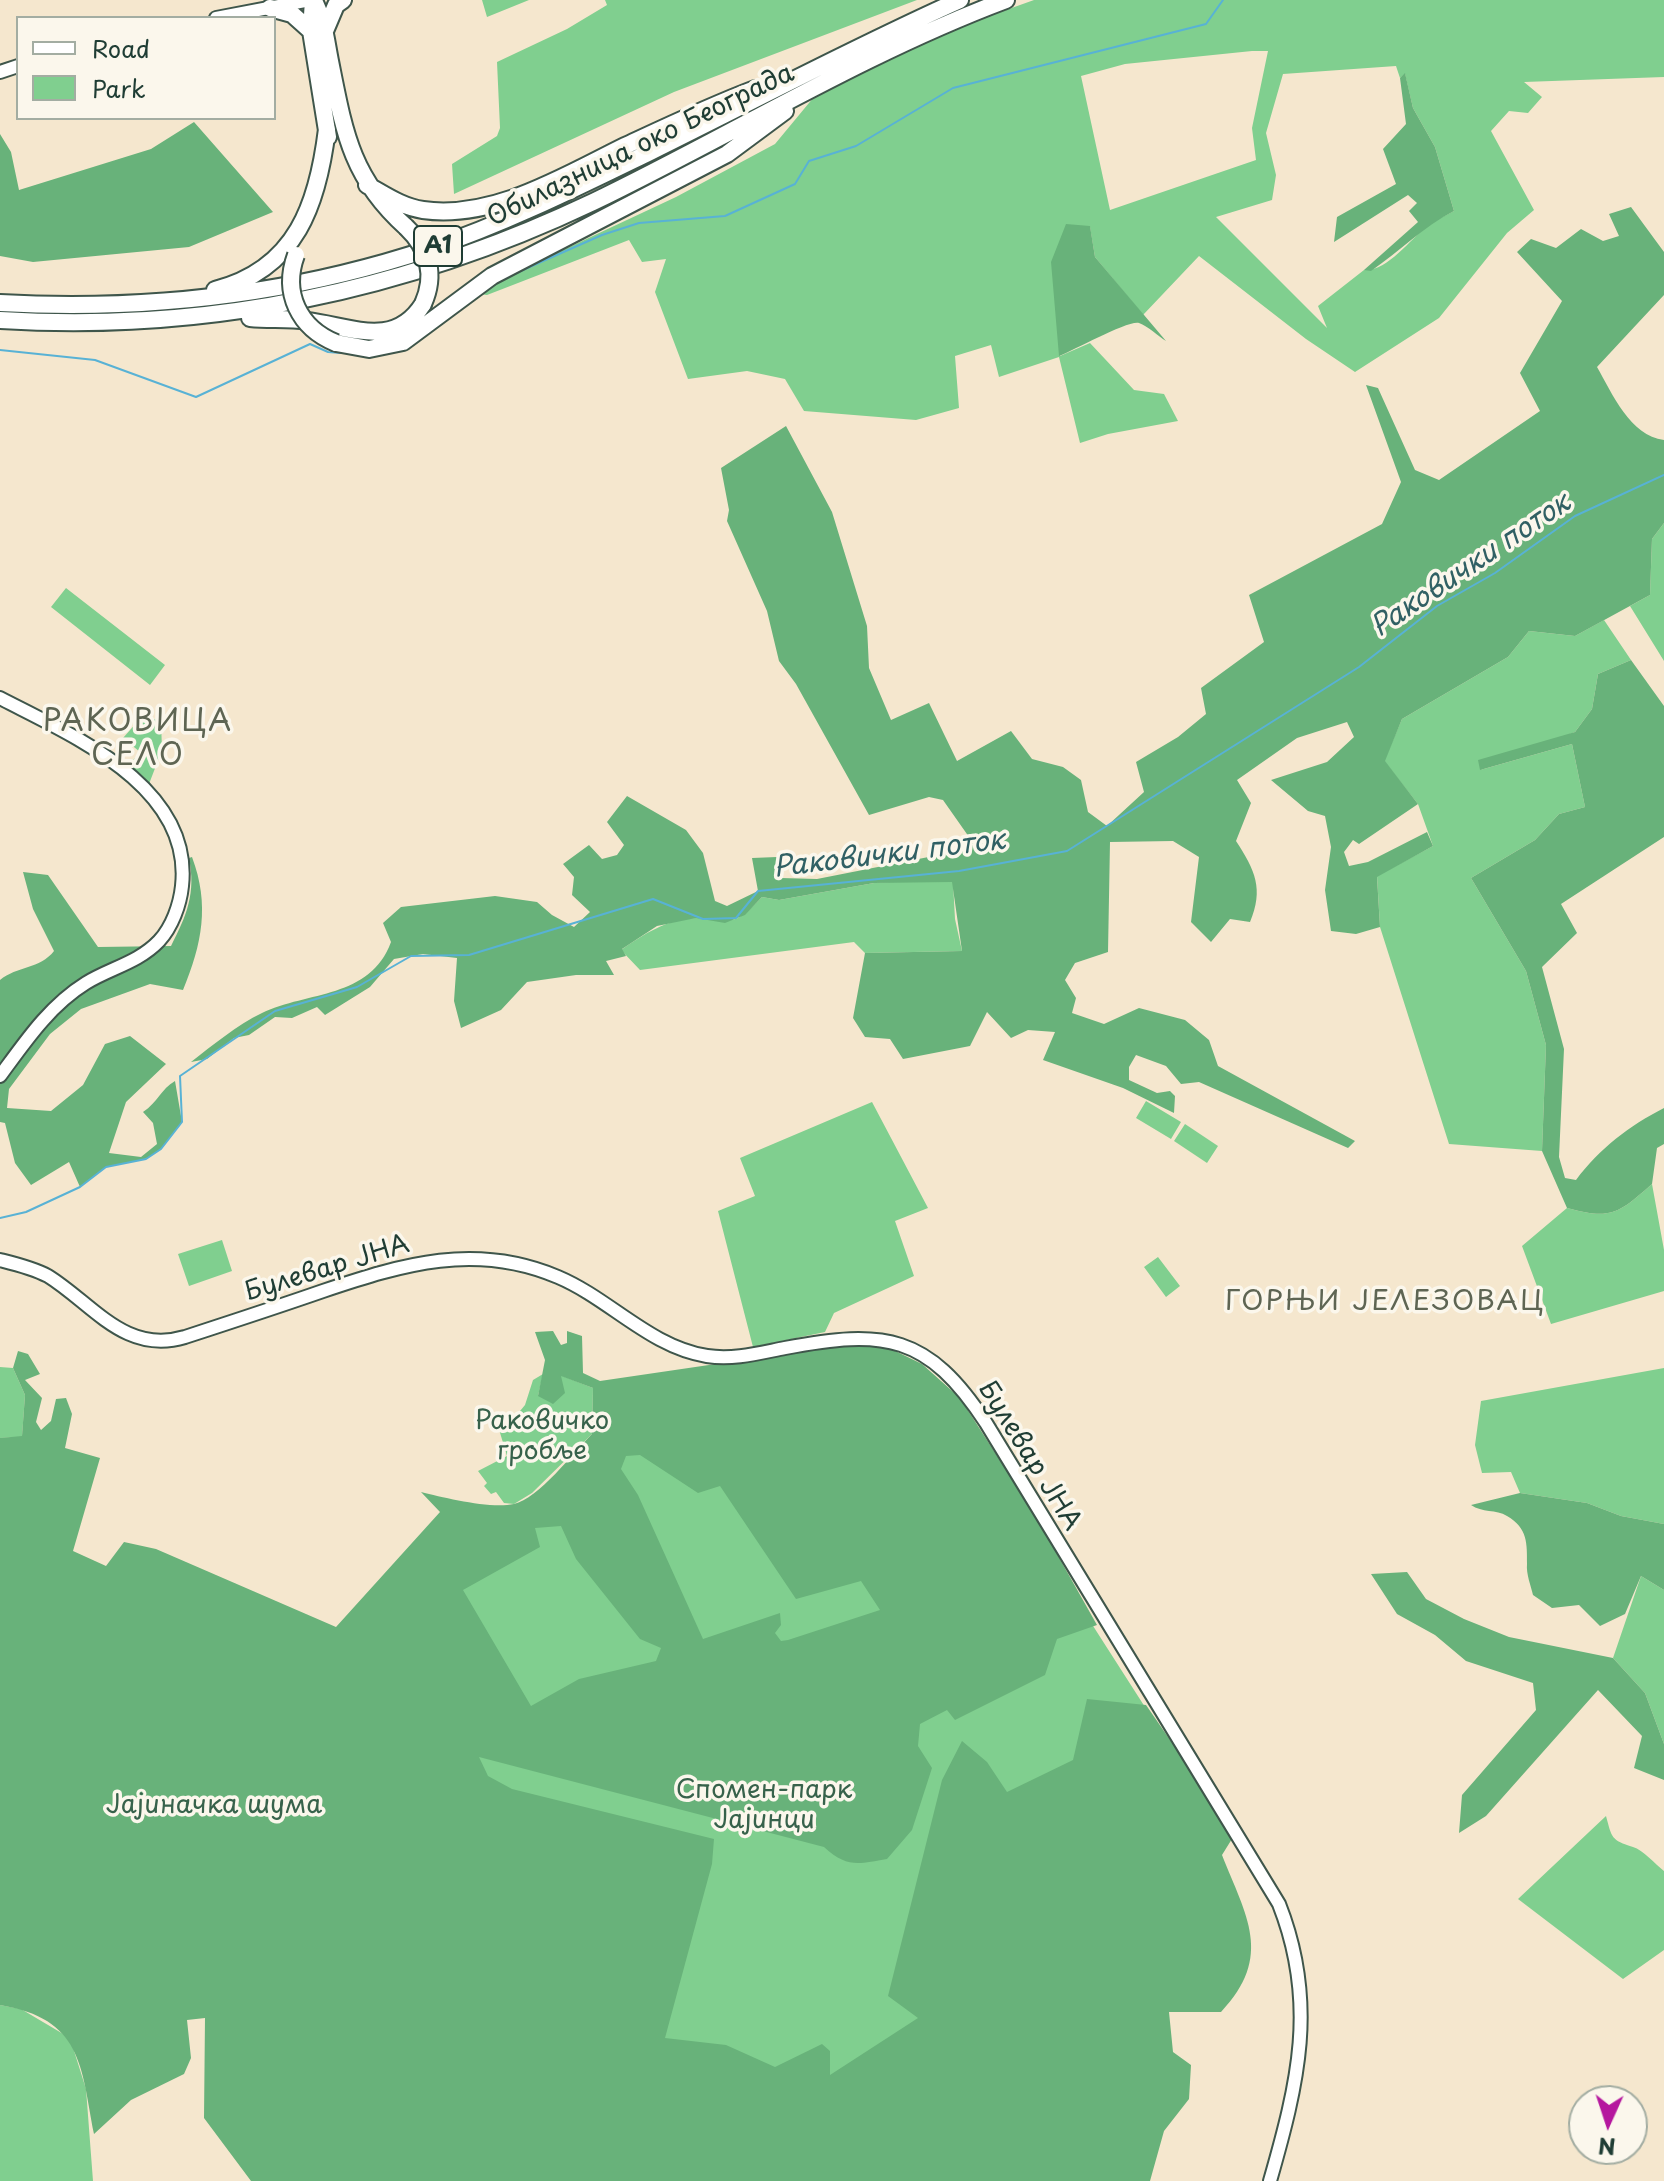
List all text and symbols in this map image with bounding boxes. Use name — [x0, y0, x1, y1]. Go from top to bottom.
legend — [16, 16, 276, 120]
text: Road — [92, 30, 150, 66]
street label: Обилазница око Београда — [483, 58, 799, 234]
text: Park — [92, 70, 146, 106]
road number: A1 — [414, 226, 462, 266]
water label: Раковички поток — [1365, 487, 1577, 645]
district label: РАКОВИЦА СЕЛО — [42, 705, 234, 776]
water label: Раковички поток — [771, 824, 1007, 886]
street label: Булевар ЈНА — [241, 1229, 413, 1309]
district label: ГОРЊИ ЈЕЛЕЗОВАЦ — [1227, 1285, 1543, 1319]
street label: Булевар ЈНА — [971, 1375, 1087, 1537]
park label: Раковичко гробље — [475, 1406, 609, 1468]
park label: Спомен-парк Јајинци — [676, 1775, 852, 1836]
park label: Јајиначка шума — [106, 1790, 322, 1822]
north arrow — [1568, 2085, 1648, 2165]
text: N — [1597, 2131, 1616, 2164]

